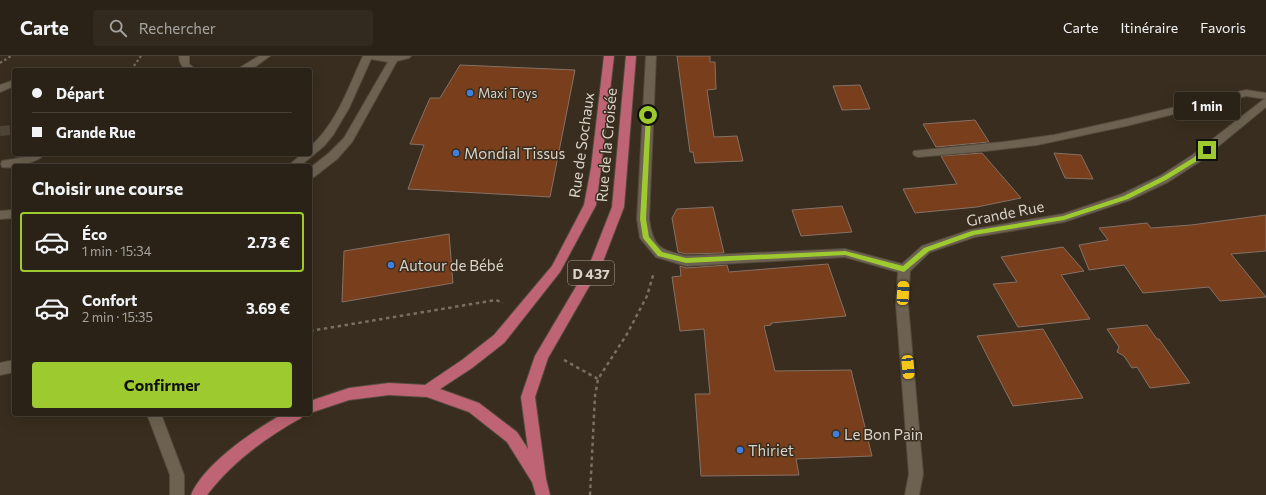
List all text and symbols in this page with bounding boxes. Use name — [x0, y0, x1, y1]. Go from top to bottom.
search box — [93, 10, 373, 46]
text: Carte — [20, 16, 69, 39]
icon: search — [107, 17, 129, 39]
text: Rechercher — [139, 19, 216, 37]
text: Carte — [1063, 19, 1098, 36]
text: Itinéraire — [1120, 19, 1178, 36]
text: Favoris — [1200, 19, 1246, 36]
text: Départ — [56, 84, 104, 102]
place label: Maxi Toys — [478, 85, 537, 101]
street label: Rue de la Croisée — [592, 87, 620, 203]
marker: Maxi Toys — [465, 88, 475, 98]
street label: Rue de Sochaux — [565, 91, 597, 199]
callout: 1 min — [1174, 92, 1240, 120]
text: 1 min — [1192, 98, 1222, 114]
route start — [639, 106, 657, 124]
text: Grande Rue — [56, 123, 136, 141]
route end — [1198, 141, 1216, 159]
place label: Mondial Tissus — [464, 144, 565, 162]
marker: Mondial Tissus — [451, 148, 461, 158]
text: Choisir une course — [32, 177, 183, 199]
street label: Grande Rue — [965, 197, 1046, 229]
icon: car — [34, 224, 70, 260]
text: Éco — [82, 225, 107, 243]
text: 2.73 € — [247, 233, 290, 251]
text: 1 min · 15:34 — [82, 243, 152, 259]
place label: Autour de Bébé — [399, 256, 504, 274]
marker: Autour de Bébé — [386, 260, 396, 270]
road number: D 437 — [568, 261, 614, 285]
car — [896, 281, 910, 305]
icon: car — [34, 290, 70, 326]
text: Confort — [82, 291, 137, 309]
text: 3.69 € — [246, 299, 290, 317]
text: 2 min · 15:35 — [82, 309, 153, 325]
car — [901, 355, 915, 379]
button: Confirmer — [32, 362, 292, 408]
place label: Le Bon Pain — [844, 425, 923, 443]
marker: Le Bon Pain — [831, 429, 841, 439]
place label: Thiriet — [748, 441, 794, 459]
marker: Thiriet — [735, 445, 745, 455]

